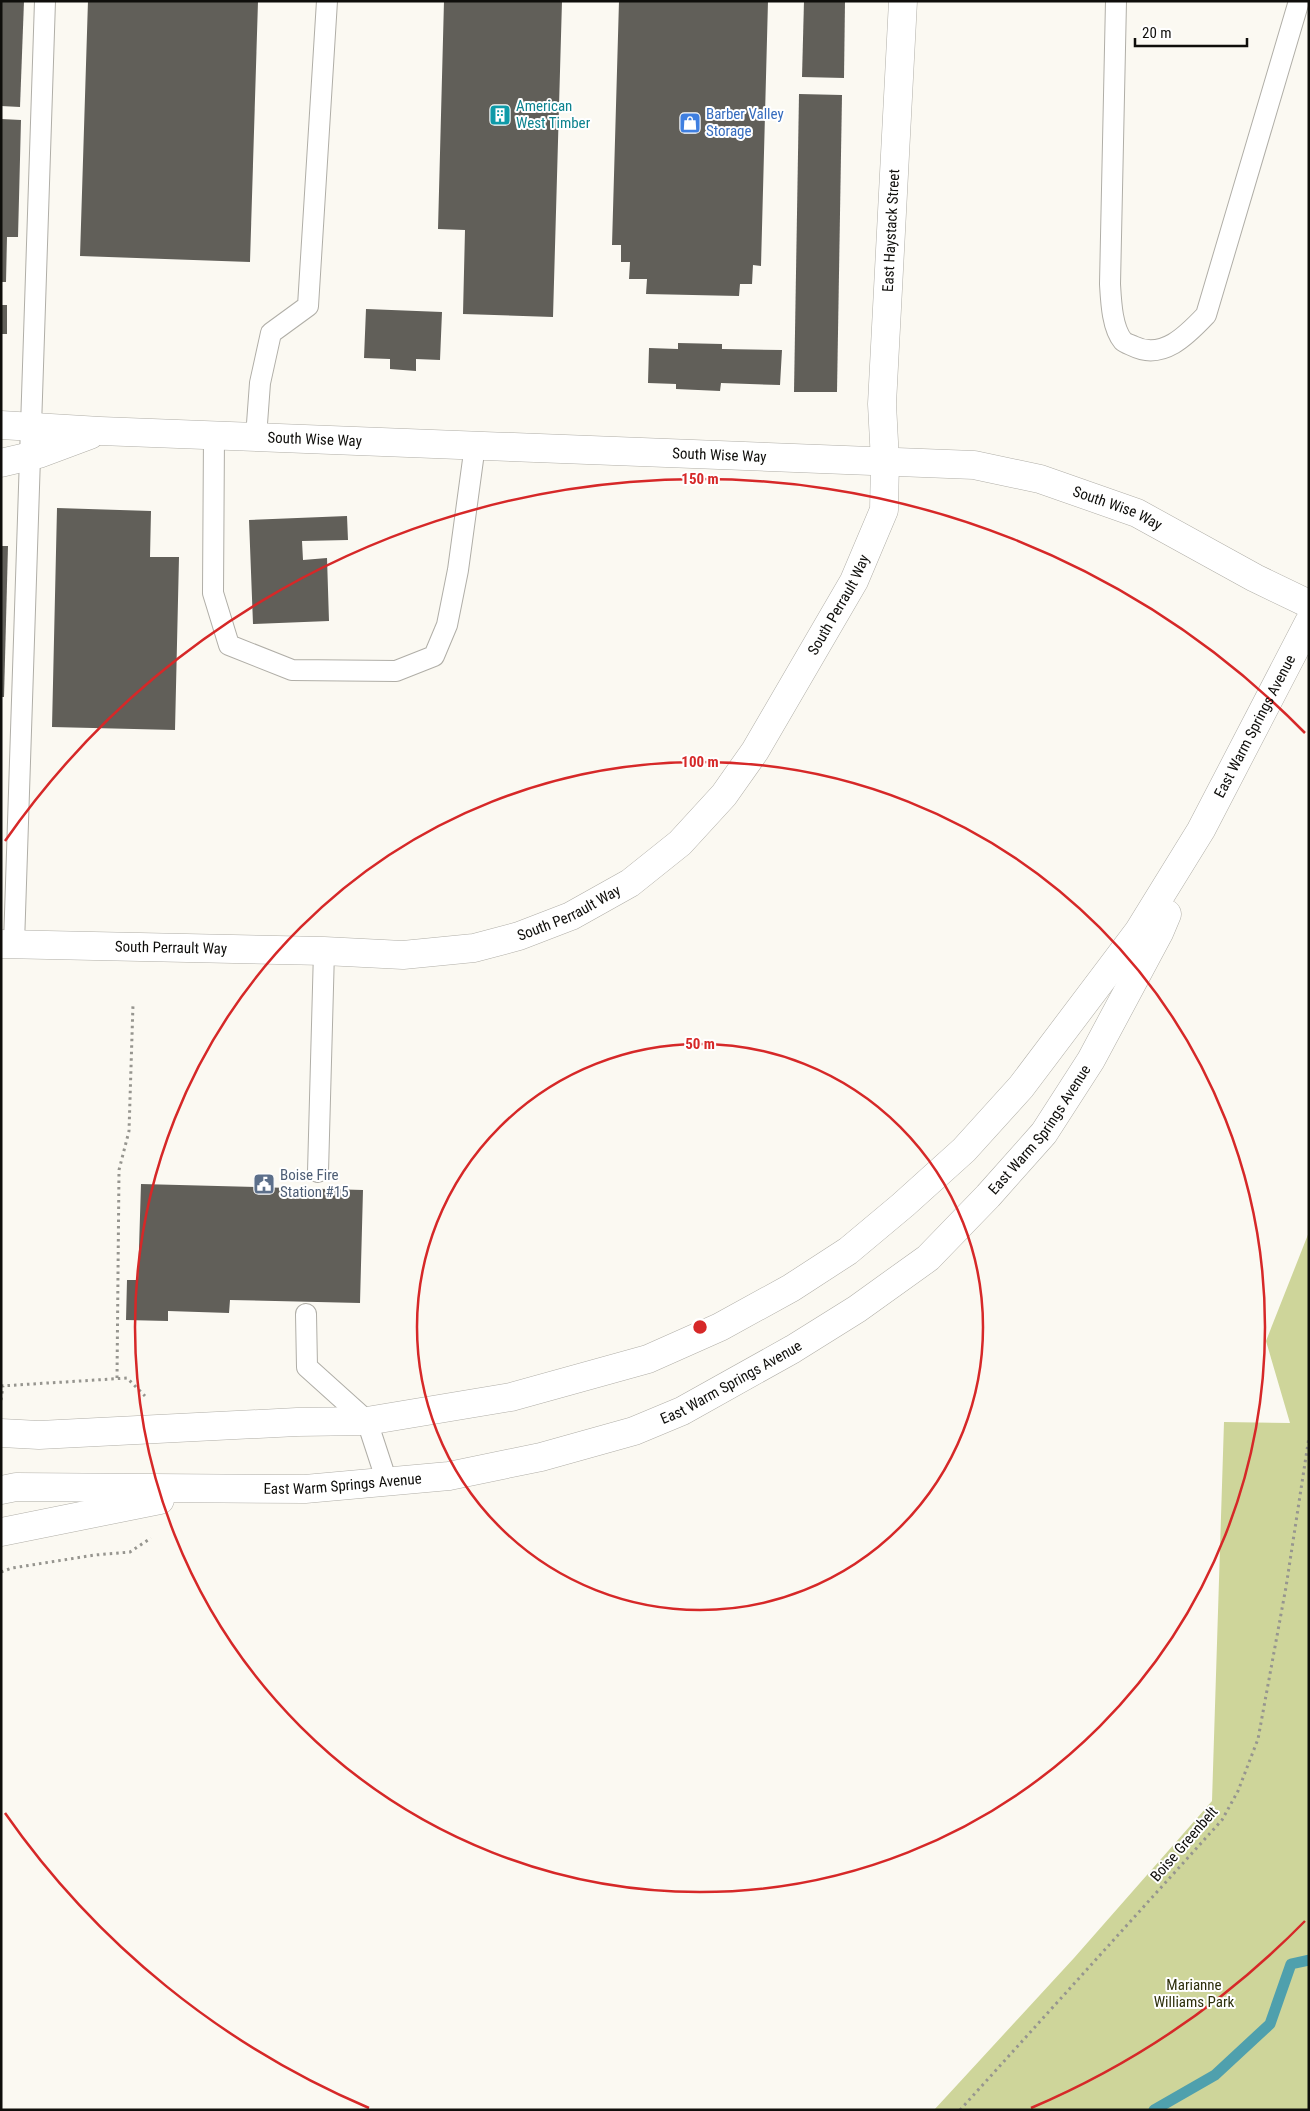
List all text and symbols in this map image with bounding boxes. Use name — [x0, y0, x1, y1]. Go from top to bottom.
scale bar — [1135, 15, 1248, 47]
text: 20 m — [1142, 24, 1172, 42]
place label: American West Timber — [516, 97, 591, 132]
building icon: American West Timber — [488, 103, 512, 127]
place label: Barber Valley Storage — [706, 105, 784, 140]
shop icon: Barber Valley Storage — [678, 111, 702, 135]
street label: East Haystack Street — [879, 169, 903, 292]
street label: South Wise Way — [267, 429, 362, 450]
street label: South Wise Way — [672, 444, 767, 466]
text: 150 m — [681, 470, 719, 488]
street label: South Wise Way — [1070, 482, 1165, 534]
street label: South Perrault Way — [804, 552, 873, 658]
street label: East Warm Springs Avenue — [1210, 652, 1299, 801]
text: 100 m — [681, 753, 719, 771]
street label: South Perrault Way — [515, 881, 624, 945]
street label: South Perrault Way — [115, 937, 227, 958]
text: 50 m — [685, 1035, 715, 1053]
street label: East Warm Springs Avenue — [985, 1061, 1094, 1198]
place label: Boise Fire Station #15 — [280, 1166, 349, 1201]
public building icon: Boise Fire Station #15 — [252, 1172, 276, 1196]
centre of rings — [691, 1318, 709, 1336]
street label: East Warm Springs Avenue — [658, 1337, 805, 1428]
street label: East Warm Springs Avenue — [263, 1470, 422, 1498]
street label: Boise Greenbelt — [1147, 1803, 1221, 1885]
park label: Marianne Williams Park — [1154, 1976, 1235, 2011]

